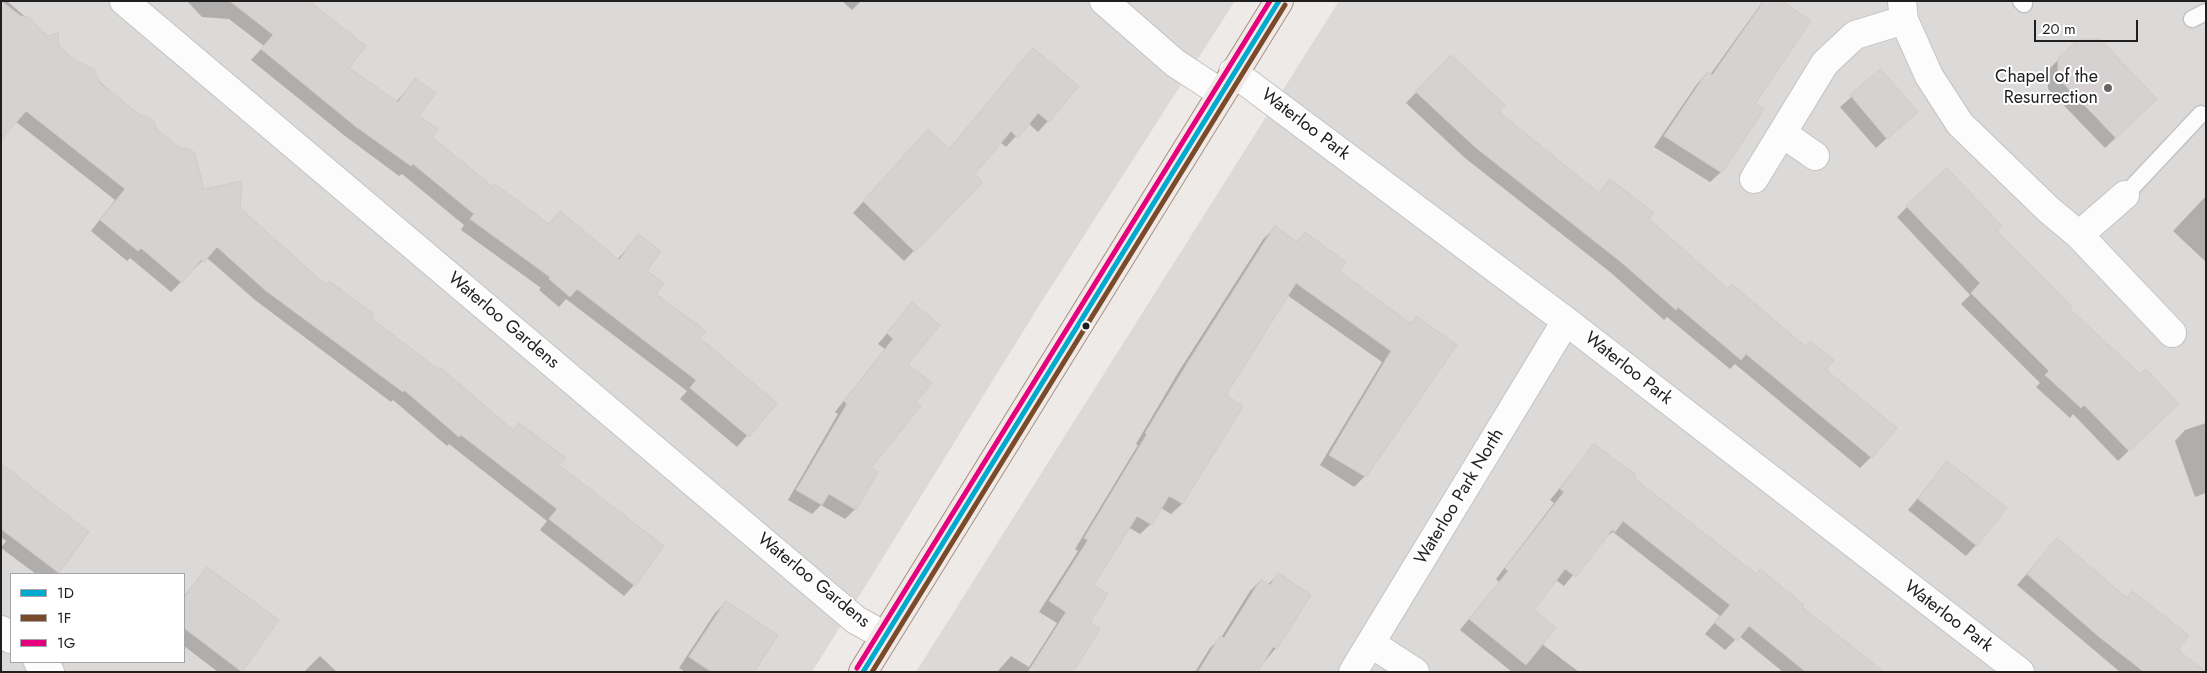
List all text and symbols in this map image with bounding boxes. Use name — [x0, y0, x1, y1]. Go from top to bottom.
scale bar — [2037, 10, 2141, 42]
text: 20 m — [2042, 18, 2076, 40]
place label: Chapel of the Resurrection — [1995, 67, 2098, 110]
marker: Chapel of the Resurrection — [2102, 82, 2114, 94]
street label: Waterloo Park — [1256, 85, 1354, 165]
street label: Waterloo Gardens — [443, 268, 563, 374]
unlabelled marker — [1081, 321, 1091, 331]
street label: Waterloo Park — [1580, 328, 1676, 410]
street label: Waterloo Park North — [1411, 425, 1509, 569]
street label: Waterloo Gardens — [752, 529, 874, 633]
legend — [10, 573, 185, 663]
street label: Waterloo Park — [1899, 577, 1997, 657]
text: 1D — [57, 582, 74, 604]
text: 1F — [57, 607, 71, 629]
text: 1G — [57, 632, 75, 654]

